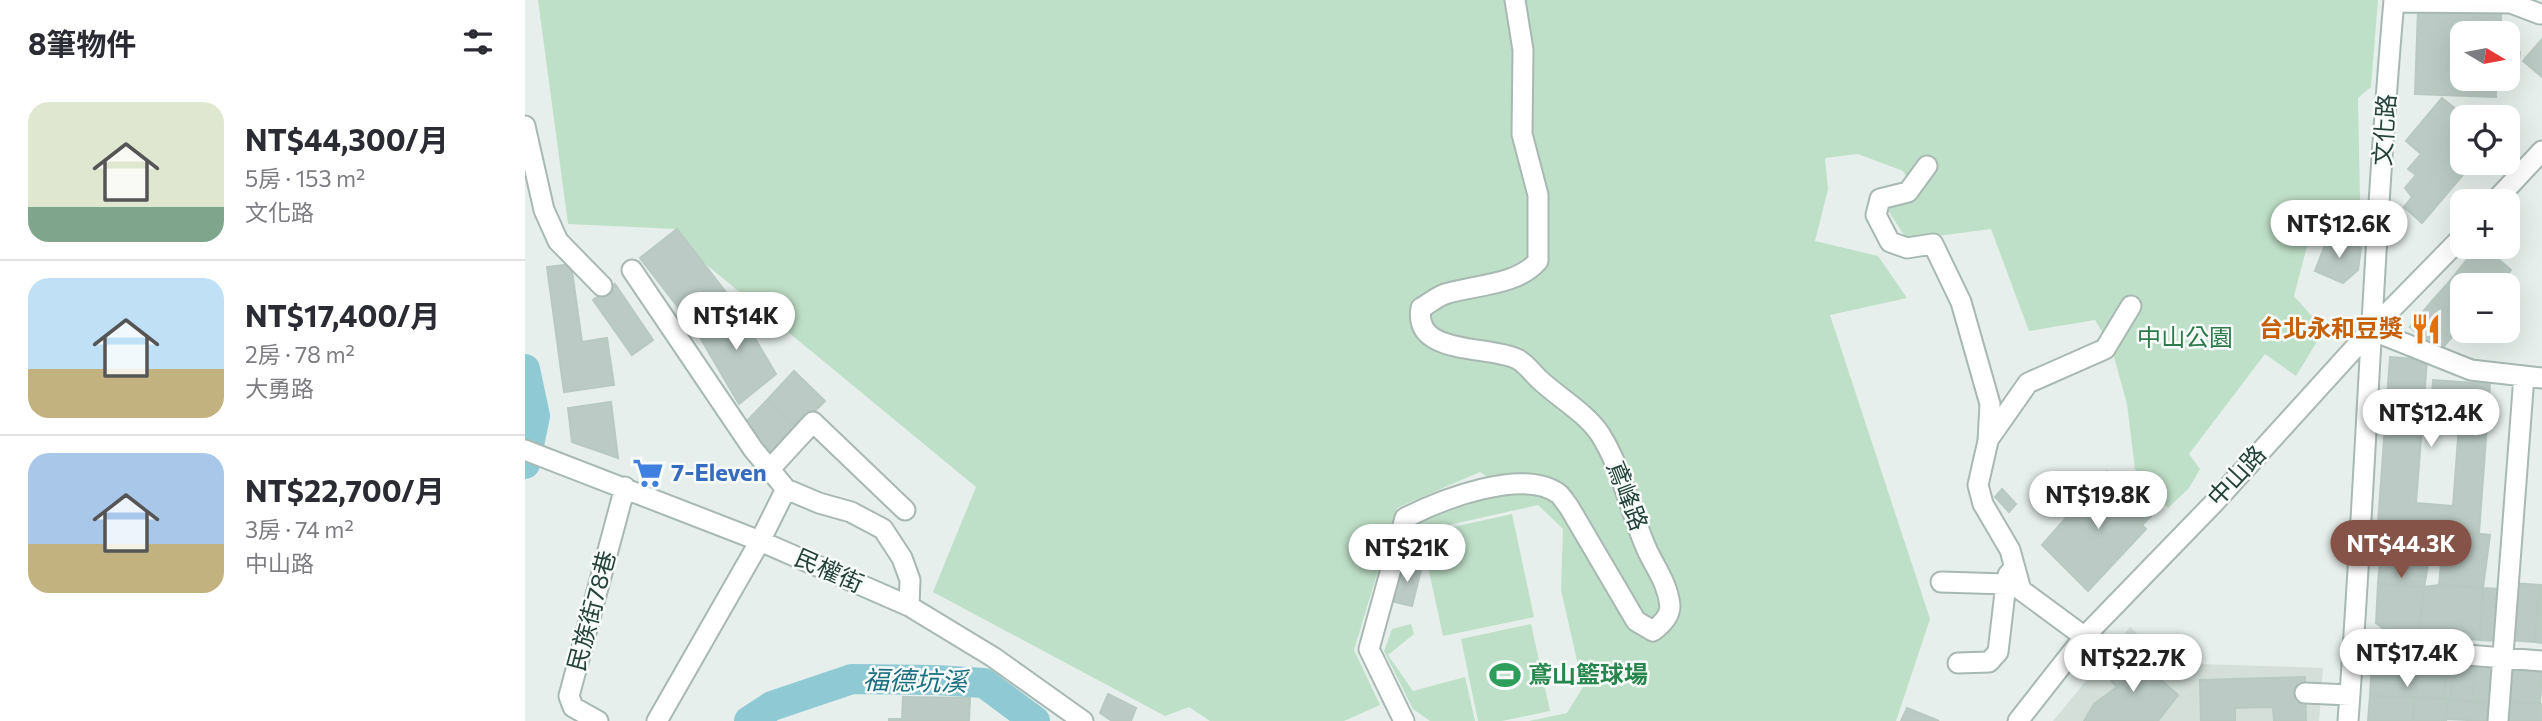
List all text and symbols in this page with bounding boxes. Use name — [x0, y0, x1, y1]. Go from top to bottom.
north arrow — [2450, 21, 2520, 91]
map controls — [2450, 21, 2520, 343]
icon: filters — [459, 23, 497, 61]
text: 8筆物件 — [28, 24, 137, 61]
street label: 文化路 — [2367, 93, 2400, 167]
button: locate — [2450, 105, 2520, 175]
text: NT$44,300/月 — [245, 120, 449, 157]
icon: home — [84, 130, 168, 214]
text: 5房 · 153 m² — [245, 164, 365, 192]
button: + — [2450, 189, 2520, 259]
text: 文化路 — [245, 198, 314, 226]
pin: NT$12.6K — [2267, 201, 2411, 260]
text: NT$12.6K — [2287, 209, 2391, 237]
button: − — [2450, 273, 2520, 343]
pin: NT$14K — [679, 292, 793, 352]
text: NT$17,400/月 — [245, 296, 440, 333]
text: NT$14K — [693, 301, 779, 329]
icon: home — [84, 306, 168, 390]
restaurant icon: 台北永和豆獎 — [2409, 312, 2443, 346]
place label: 台北永和豆獎 — [2259, 313, 2403, 342]
park label: 中山公園 — [2137, 322, 2233, 351]
text: 2房 · 78 m² — [245, 340, 355, 368]
text: 大勇路 — [245, 374, 314, 402]
pin: NT$12.4K — [2359, 390, 2503, 449]
text: NT$12.4K — [2379, 398, 2483, 426]
street label: 中山路 — [2201, 439, 2271, 511]
supermarket icon: 7-Eleven — [631, 456, 665, 490]
place label: 7-Eleven — [671, 457, 767, 486]
street label: 鳶峰路 — [1602, 457, 1655, 534]
text: NT$22,700/月 — [245, 471, 445, 508]
pin: NT$19.8K — [2026, 472, 2170, 531]
text: NT$19.8K — [2045, 480, 2151, 508]
icon: home — [84, 481, 168, 565]
text: 3房 · 74 m² — [245, 515, 354, 543]
pin: NT$44.3K — [2329, 520, 2473, 580]
pin: NT$21K — [1350, 524, 1464, 584]
text: NT$44.3K — [2347, 529, 2456, 557]
text: NT$21K — [1365, 533, 1449, 561]
street label: 民權街 — [791, 542, 868, 598]
street label: 民族街78巷 — [561, 547, 620, 674]
text: 中山路 — [245, 549, 314, 577]
pin: NT$17.4K — [2335, 630, 2479, 689]
pin: NT$22.7K — [2061, 634, 2205, 694]
text: NT$17.4K — [2356, 638, 2458, 666]
text: NT$22.7K — [2080, 643, 2186, 671]
sports icon: 鳶山籃球場 — [1488, 658, 1522, 692]
place label: 鳶山籃球場 — [1528, 659, 1648, 688]
water label: 福德坑溪 — [863, 663, 971, 696]

